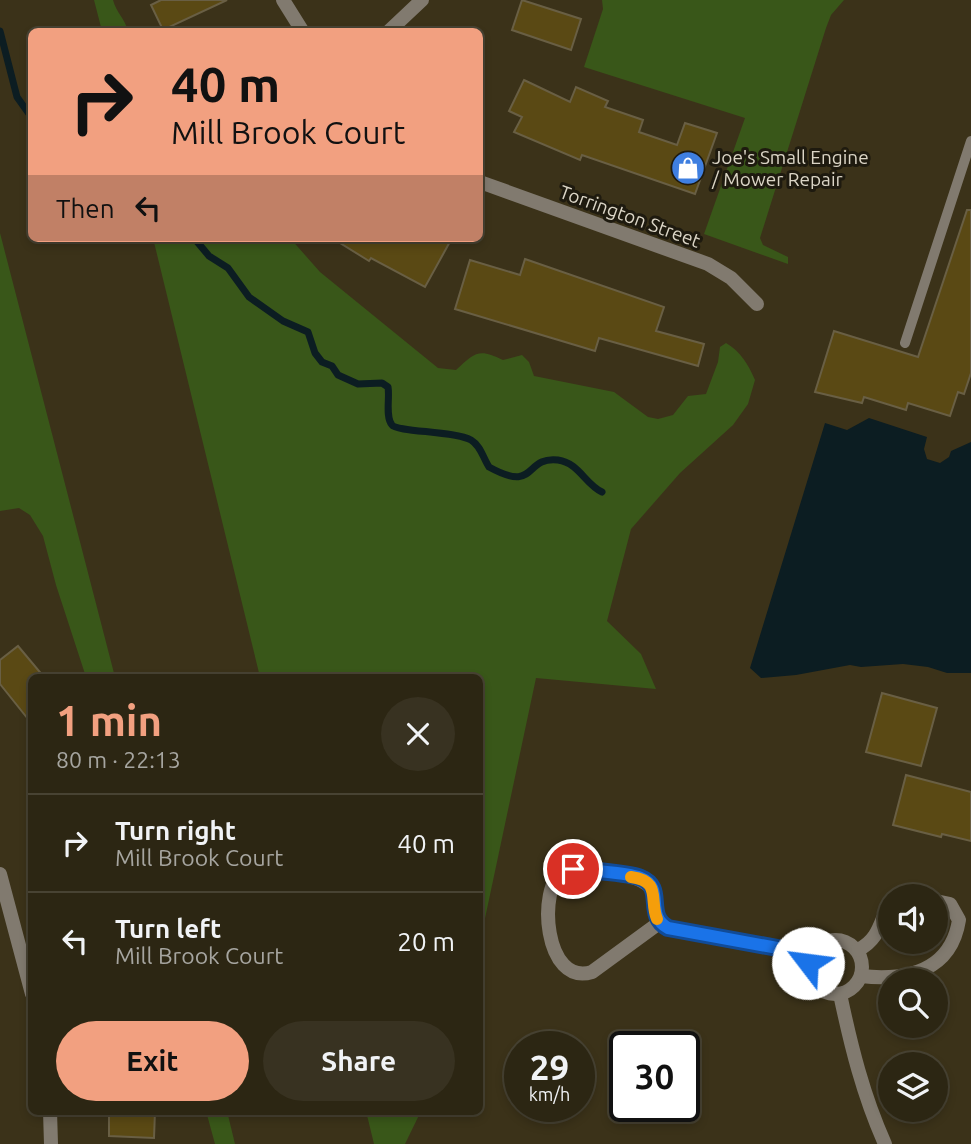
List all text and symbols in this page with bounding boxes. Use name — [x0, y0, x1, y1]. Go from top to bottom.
icon: right — [56, 56, 147, 147]
text: 40 m — [171, 56, 280, 111]
text: Mill Brook Court — [171, 114, 405, 150]
place label: Joe's Small Engine / Mower Repair — [711, 146, 869, 190]
shop icon: Joe's Small Engine / Mower Repair — [669, 149, 707, 187]
street label: Torrington Street — [557, 180, 704, 252]
icon: left — [129, 189, 167, 227]
text: Then — [56, 194, 115, 223]
text: 1 min — [56, 697, 162, 744]
button: close — [381, 697, 455, 771]
text: 80 m · 22:13 — [56, 747, 181, 772]
text: Turn right — [115, 816, 236, 845]
icon: right — [56, 824, 94, 862]
text: 40 m — [397, 829, 455, 858]
pin — [543, 839, 603, 899]
text: Mill Brook Court — [115, 845, 283, 870]
icon: arrive — [554, 850, 592, 888]
map controls — [878, 884, 948, 1122]
button: sound — [878, 884, 948, 954]
text: Turn left — [115, 914, 221, 943]
icon: left — [56, 922, 94, 960]
position arrow — [771, 926, 845, 1000]
text: 20 m — [397, 927, 455, 956]
text: Mill Brook Court — [115, 943, 283, 968]
button: search — [878, 968, 948, 1038]
button: Exit — [56, 1021, 249, 1101]
button: Share — [263, 1021, 455, 1101]
speed limit sign: 30 — [609, 1031, 700, 1122]
text: 29 — [530, 1047, 569, 1087]
button: layers — [878, 1052, 948, 1122]
text: km/h — [529, 1084, 570, 1104]

